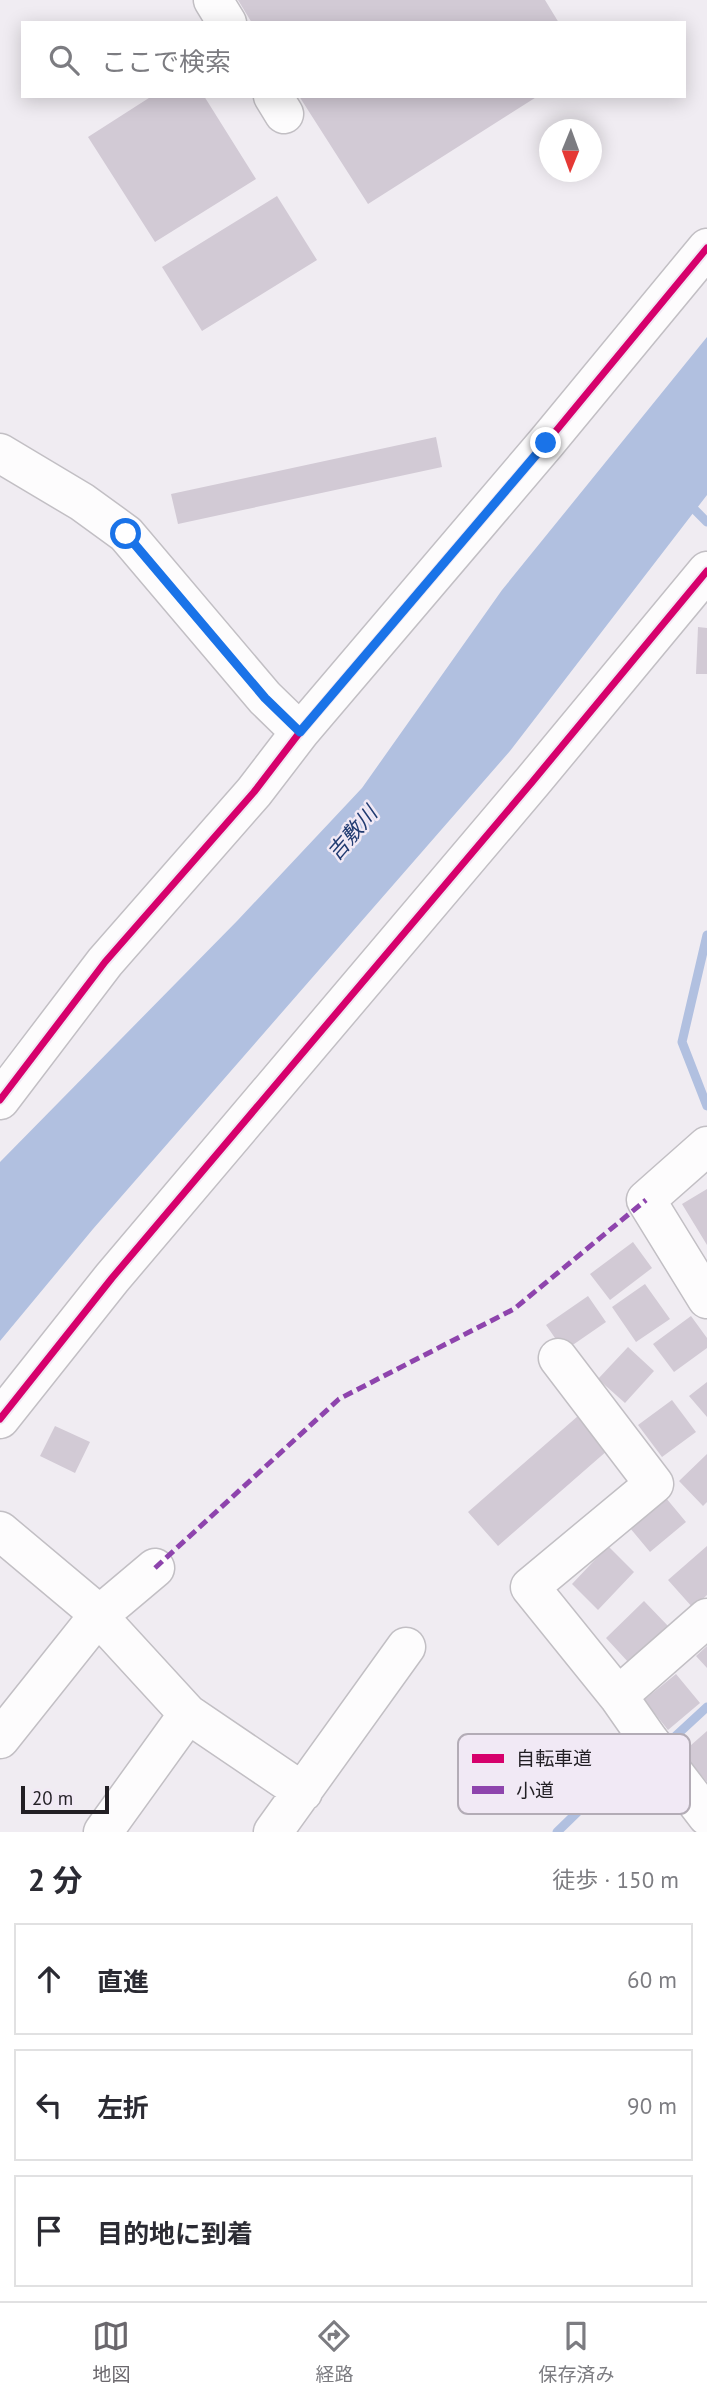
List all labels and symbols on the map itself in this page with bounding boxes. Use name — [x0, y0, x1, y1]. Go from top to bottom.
north arrow — [539, 119, 602, 182]
route end — [530, 427, 561, 458]
route start — [110, 518, 141, 549]
water label: 吉敷川 — [321, 799, 384, 866]
legend — [458, 1734, 690, 1814]
text: 自転車道 — [516, 1746, 592, 1770]
text: 小道 — [516, 1778, 554, 1802]
scale bar — [21, 1783, 108, 1815]

